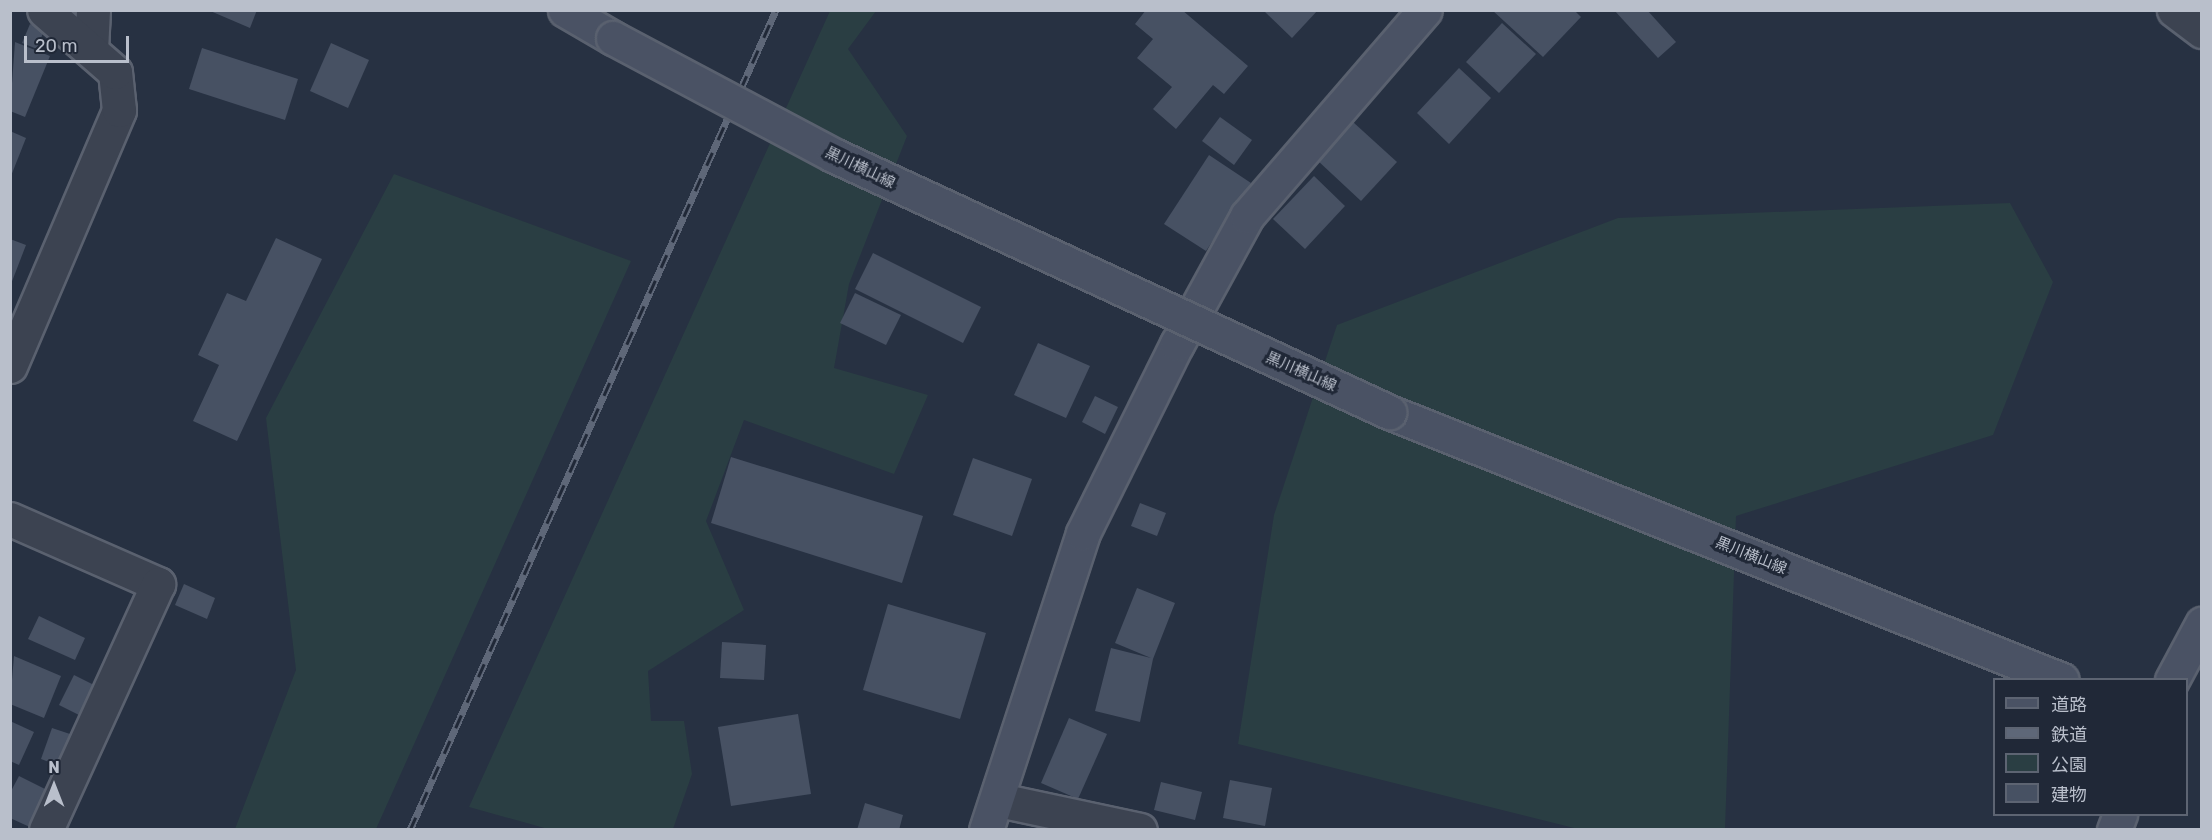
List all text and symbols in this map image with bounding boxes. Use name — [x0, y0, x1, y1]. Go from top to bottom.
scale bar — [27, 24, 132, 62]
text: 20 m — [35, 35, 77, 57]
street label: 黒川横山線 — [822, 143, 898, 193]
street label: 黒川横山線 — [1263, 349, 1339, 395]
street label: 黒川横山線 — [1713, 534, 1789, 578]
legend — [1993, 678, 2188, 816]
text: 道路 — [2051, 694, 2087, 716]
text: 鉄道 — [2051, 724, 2087, 746]
text: 公園 — [2051, 754, 2087, 776]
north arrow — [24, 756, 84, 816]
text: N — [48, 758, 60, 777]
text: 建物 — [2051, 784, 2087, 806]

